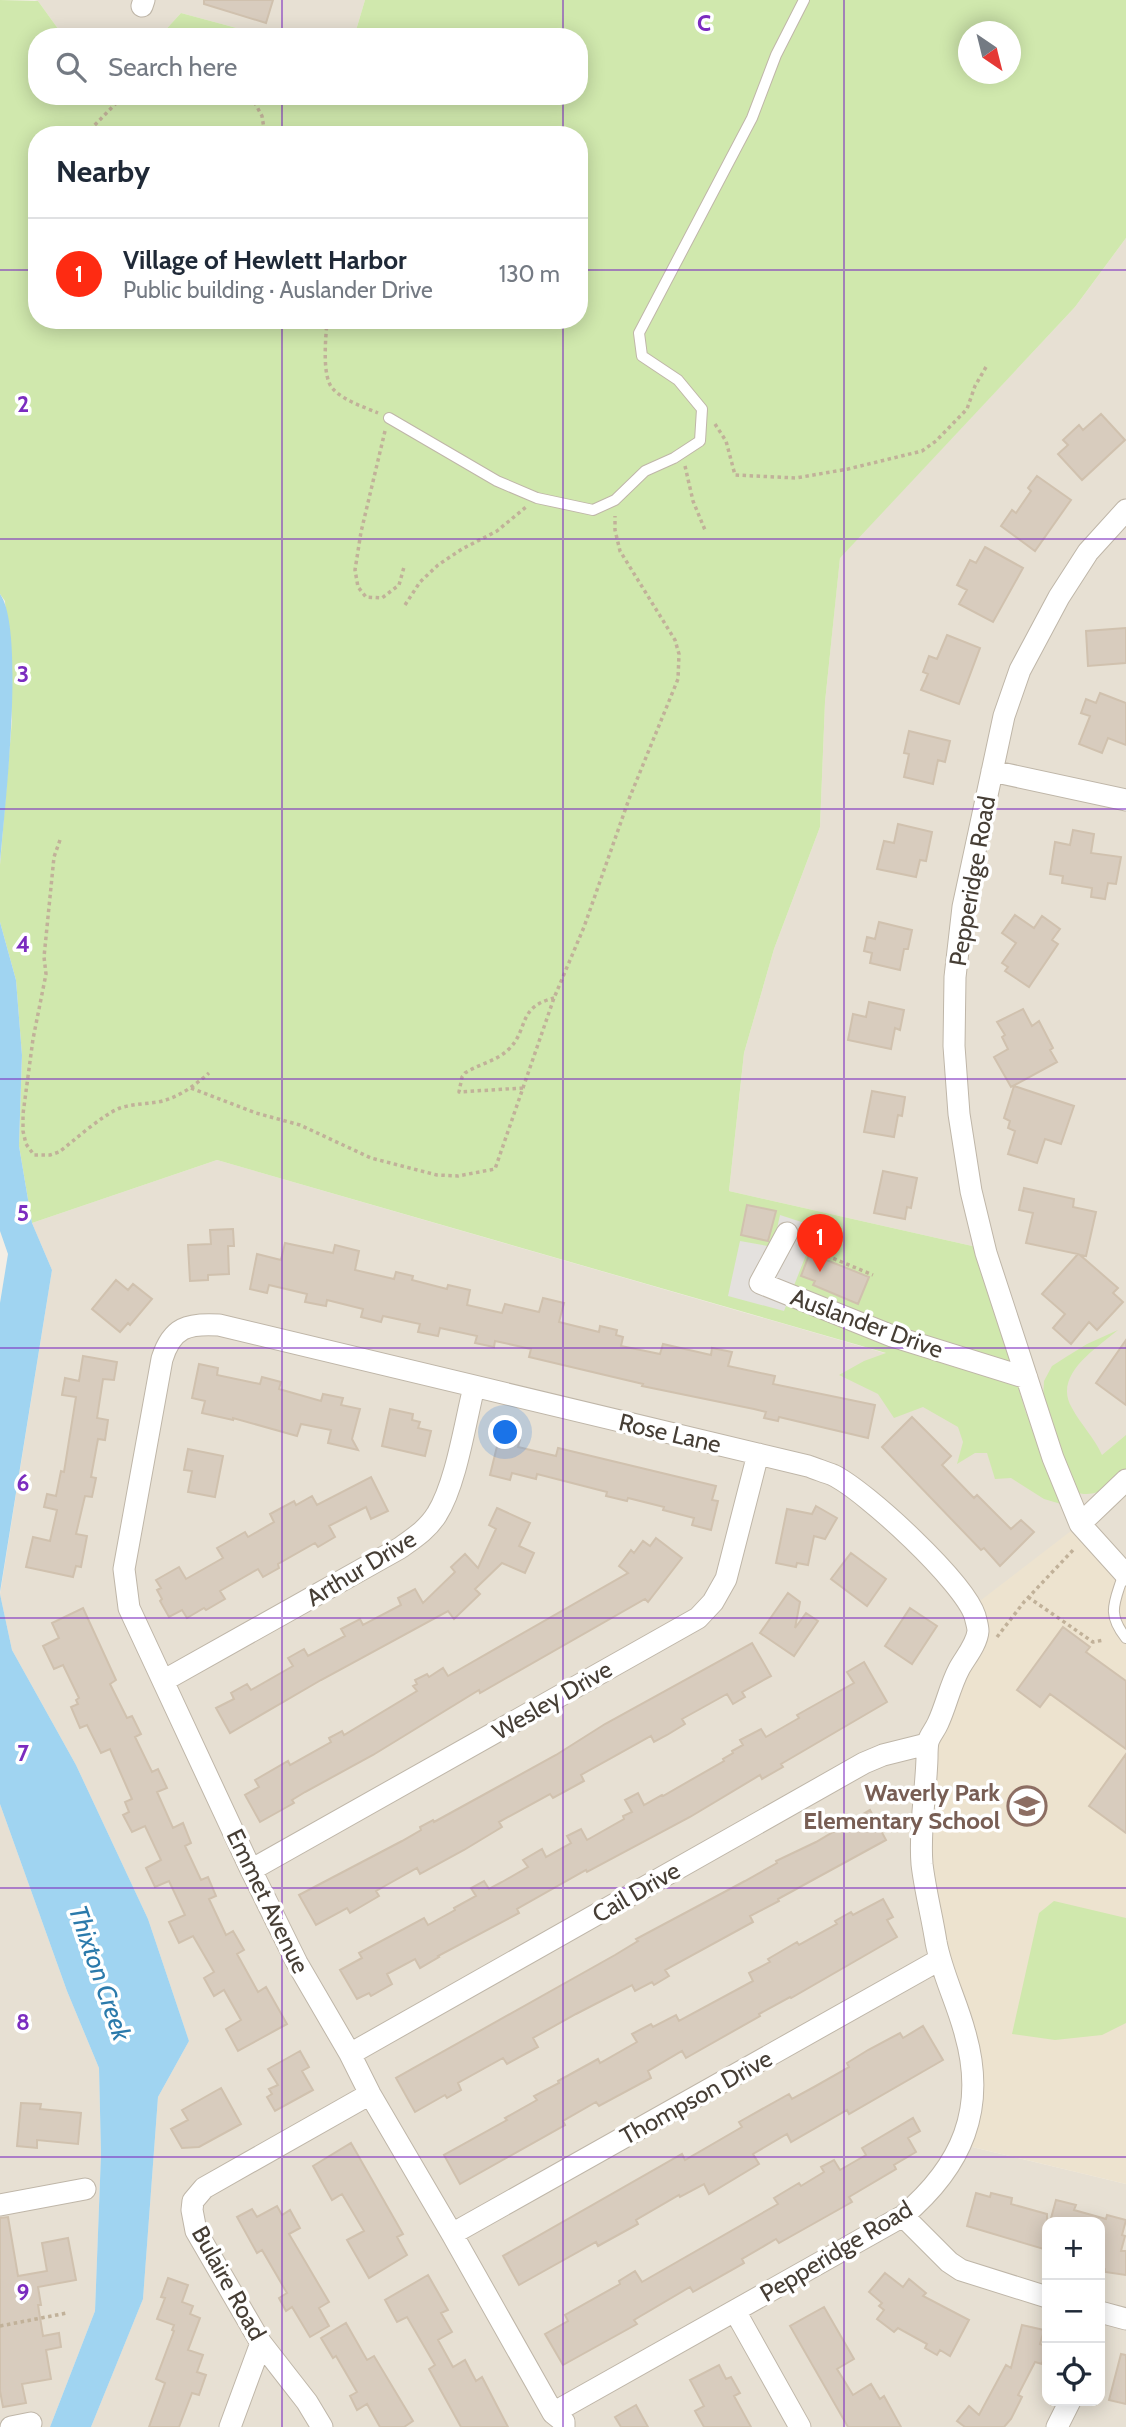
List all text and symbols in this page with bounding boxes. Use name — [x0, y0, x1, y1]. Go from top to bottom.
text: C — [697, 9, 711, 37]
north arrow — [958, 21, 1021, 84]
search box — [28, 28, 588, 105]
icon: search — [52, 48, 90, 86]
text: Search here — [108, 51, 237, 83]
text: Nearby — [56, 153, 150, 190]
text: Village of Hewlett Harbor — [123, 244, 407, 276]
text: 1 — [75, 260, 83, 288]
text: 130 m — [499, 260, 560, 288]
text: Public building · Auslander Drive — [123, 276, 433, 304]
text: 2 — [17, 390, 29, 418]
text: 3 — [17, 660, 29, 688]
street label: Pepperidge Road — [943, 794, 1001, 968]
text: 4 — [16, 930, 30, 958]
text: 5 — [17, 1199, 29, 1227]
pin: 1 — [797, 1214, 843, 1272]
street label: Auslander Drive — [787, 1282, 947, 1364]
street label: Rose Lane — [616, 1407, 724, 1459]
your location — [488, 1415, 522, 1449]
text: 6 — [17, 1469, 29, 1497]
street label: Arthur Drive — [301, 1524, 421, 1612]
street label: Wesley Drive — [487, 1654, 617, 1746]
text: 7 — [17, 1739, 29, 1767]
place label: Waverly Park Elementary School — [803, 1778, 1000, 1835]
school or university icon: Waverly Park Elementary School — [1006, 1785, 1048, 1827]
street label: Emmet Avenue — [221, 1824, 315, 1978]
street label: Cail Drive — [587, 1855, 685, 1929]
water label: Thixton Creek — [62, 1901, 138, 2046]
text: 8 — [16, 2008, 30, 2036]
street label: Thompson Drive — [615, 2043, 777, 2151]
street label: Pepperidge Road — [755, 2194, 917, 2308]
map controls — [1042, 2217, 1105, 2406]
button: + — [1042, 2217, 1105, 2280]
street label: Bulaire Road — [186, 2221, 272, 2345]
text: 9 — [17, 2278, 29, 2306]
button: − — [1042, 2280, 1105, 2343]
button: locate — [1042, 2343, 1105, 2406]

